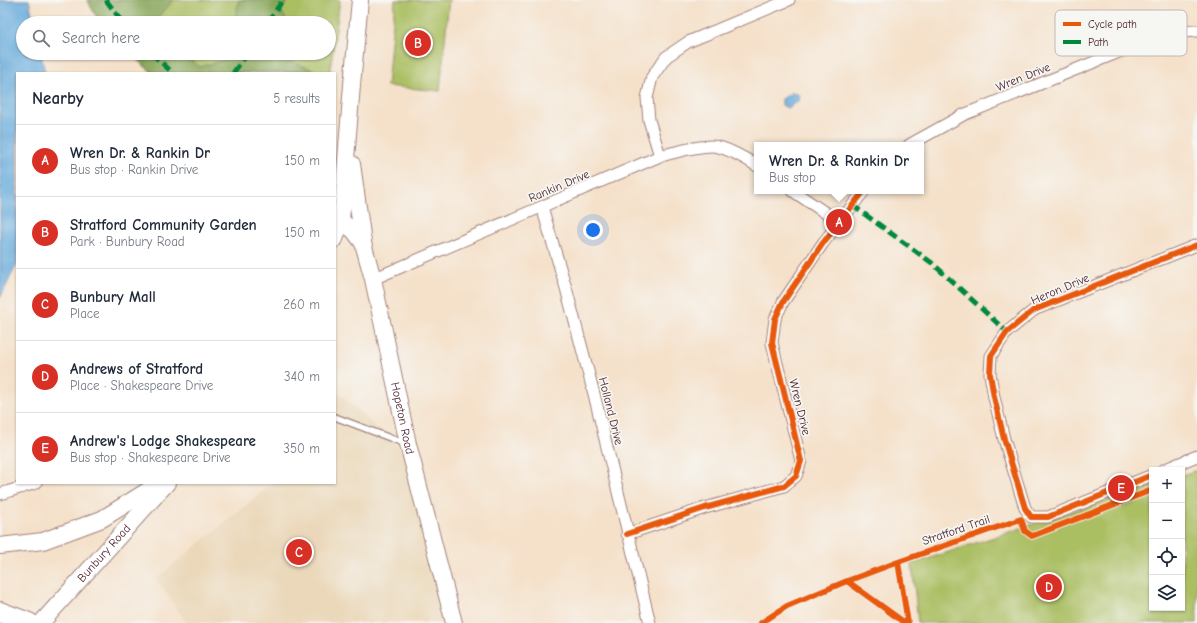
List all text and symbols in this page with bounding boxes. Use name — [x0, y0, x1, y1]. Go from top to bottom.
legend — [1055, 10, 1187, 56]
search box — [16, 16, 336, 60]
text: Cycle path — [1088, 18, 1137, 31]
icon: search — [30, 27, 52, 49]
pin: B — [405, 28, 431, 58]
text: Search here — [62, 29, 140, 47]
text: Path — [1088, 36, 1109, 49]
street label: Wren Drive — [994, 60, 1052, 94]
text: Nearby — [32, 89, 83, 108]
text: 5 results — [273, 91, 320, 106]
popup — [754, 142, 924, 194]
text: Wren Dr. & Rankin Dr — [70, 144, 210, 162]
text: Wren Dr. & Rankin Dr — [769, 152, 909, 170]
text: A — [41, 153, 49, 168]
text: 150 m — [285, 153, 320, 168]
text: Bus stop · Rankin Drive — [70, 162, 198, 177]
street label: Rankin Drive — [526, 167, 592, 205]
text: Bus stop — [769, 170, 816, 185]
pin: A — [826, 207, 852, 237]
text: Stratford Community Garden — [70, 216, 257, 234]
your location — [583, 220, 603, 240]
text: B — [41, 225, 49, 240]
text: 150 m — [285, 225, 320, 240]
text: Park · Bunbury Road — [70, 234, 185, 249]
street label: Heron Drive — [1029, 270, 1091, 308]
text: Bunbury Mall — [70, 288, 156, 306]
text: C — [41, 297, 49, 312]
text: 260 m — [283, 297, 320, 312]
text: Place — [70, 306, 100, 321]
text: Andrews of Stratford — [70, 360, 203, 378]
text: D — [41, 369, 49, 384]
text: 340 m — [284, 369, 320, 384]
street label: Holland Drive — [596, 376, 626, 446]
street label: Wren Drive — [786, 377, 814, 437]
text: Place · Shakespeare Drive — [70, 378, 213, 393]
street label: Hopeton Road — [388, 381, 417, 456]
text: Andrew's Lodge Shakespeare — [70, 432, 256, 450]
text: E — [41, 441, 49, 456]
text: 350 m — [283, 441, 320, 456]
text: Bus stop · Shakespeare Drive — [70, 450, 231, 465]
map controls — [1149, 467, 1185, 611]
button: + — [1149, 467, 1185, 503]
pin: E — [1108, 473, 1134, 503]
button: − — [1149, 503, 1185, 539]
street label: Stratford Trail — [920, 512, 992, 548]
street label: Bunbury Road — [74, 521, 133, 585]
pin: C — [286, 537, 312, 567]
button: locate — [1149, 539, 1185, 575]
pin: D — [1036, 572, 1062, 602]
button: layers — [1149, 575, 1185, 611]

